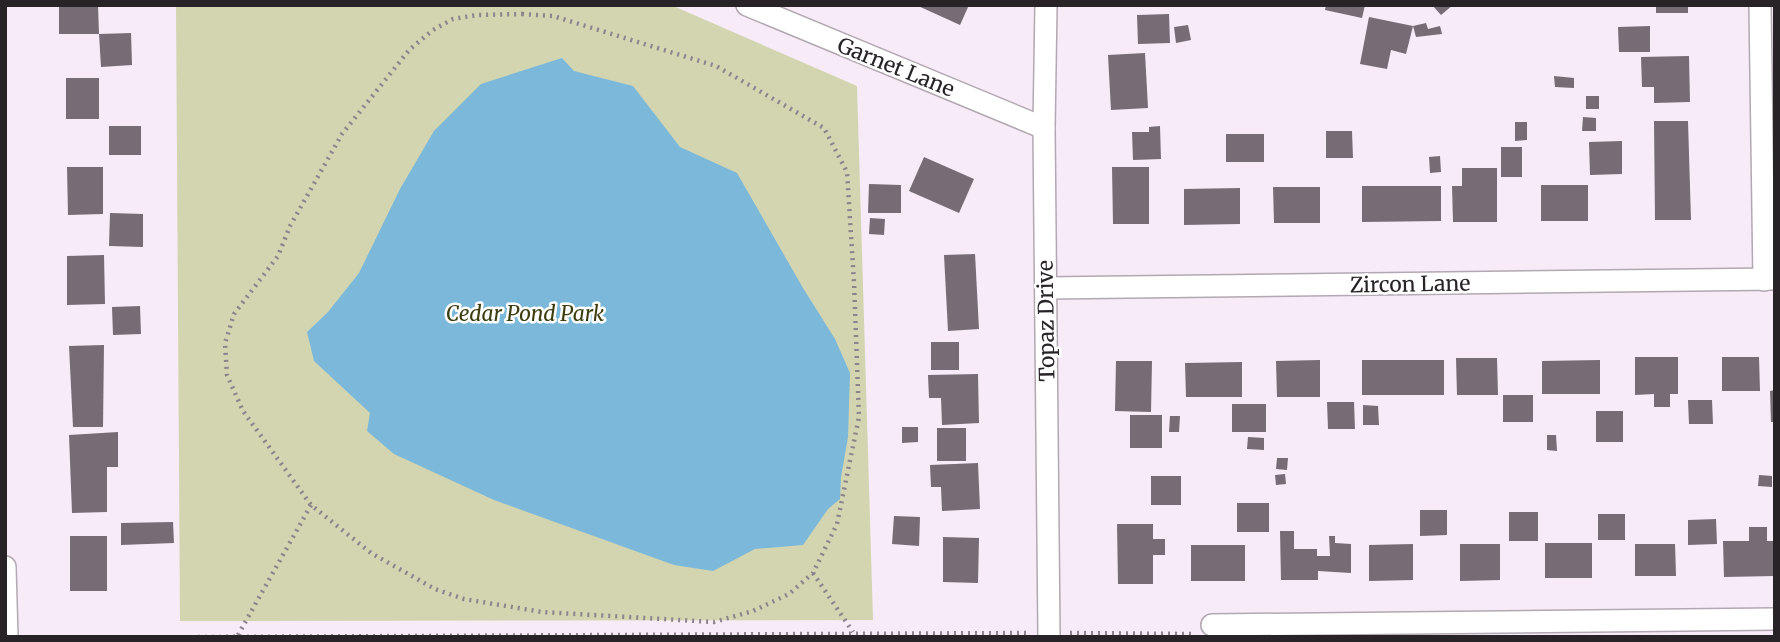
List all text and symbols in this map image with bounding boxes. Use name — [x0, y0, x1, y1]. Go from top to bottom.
street label: Garnet Lane — [834, 31, 959, 103]
street label: Topaz Drive — [1031, 260, 1061, 382]
street label: Zircon Lane — [1350, 269, 1470, 299]
park label: Cedar Pond Park — [446, 300, 605, 327]

